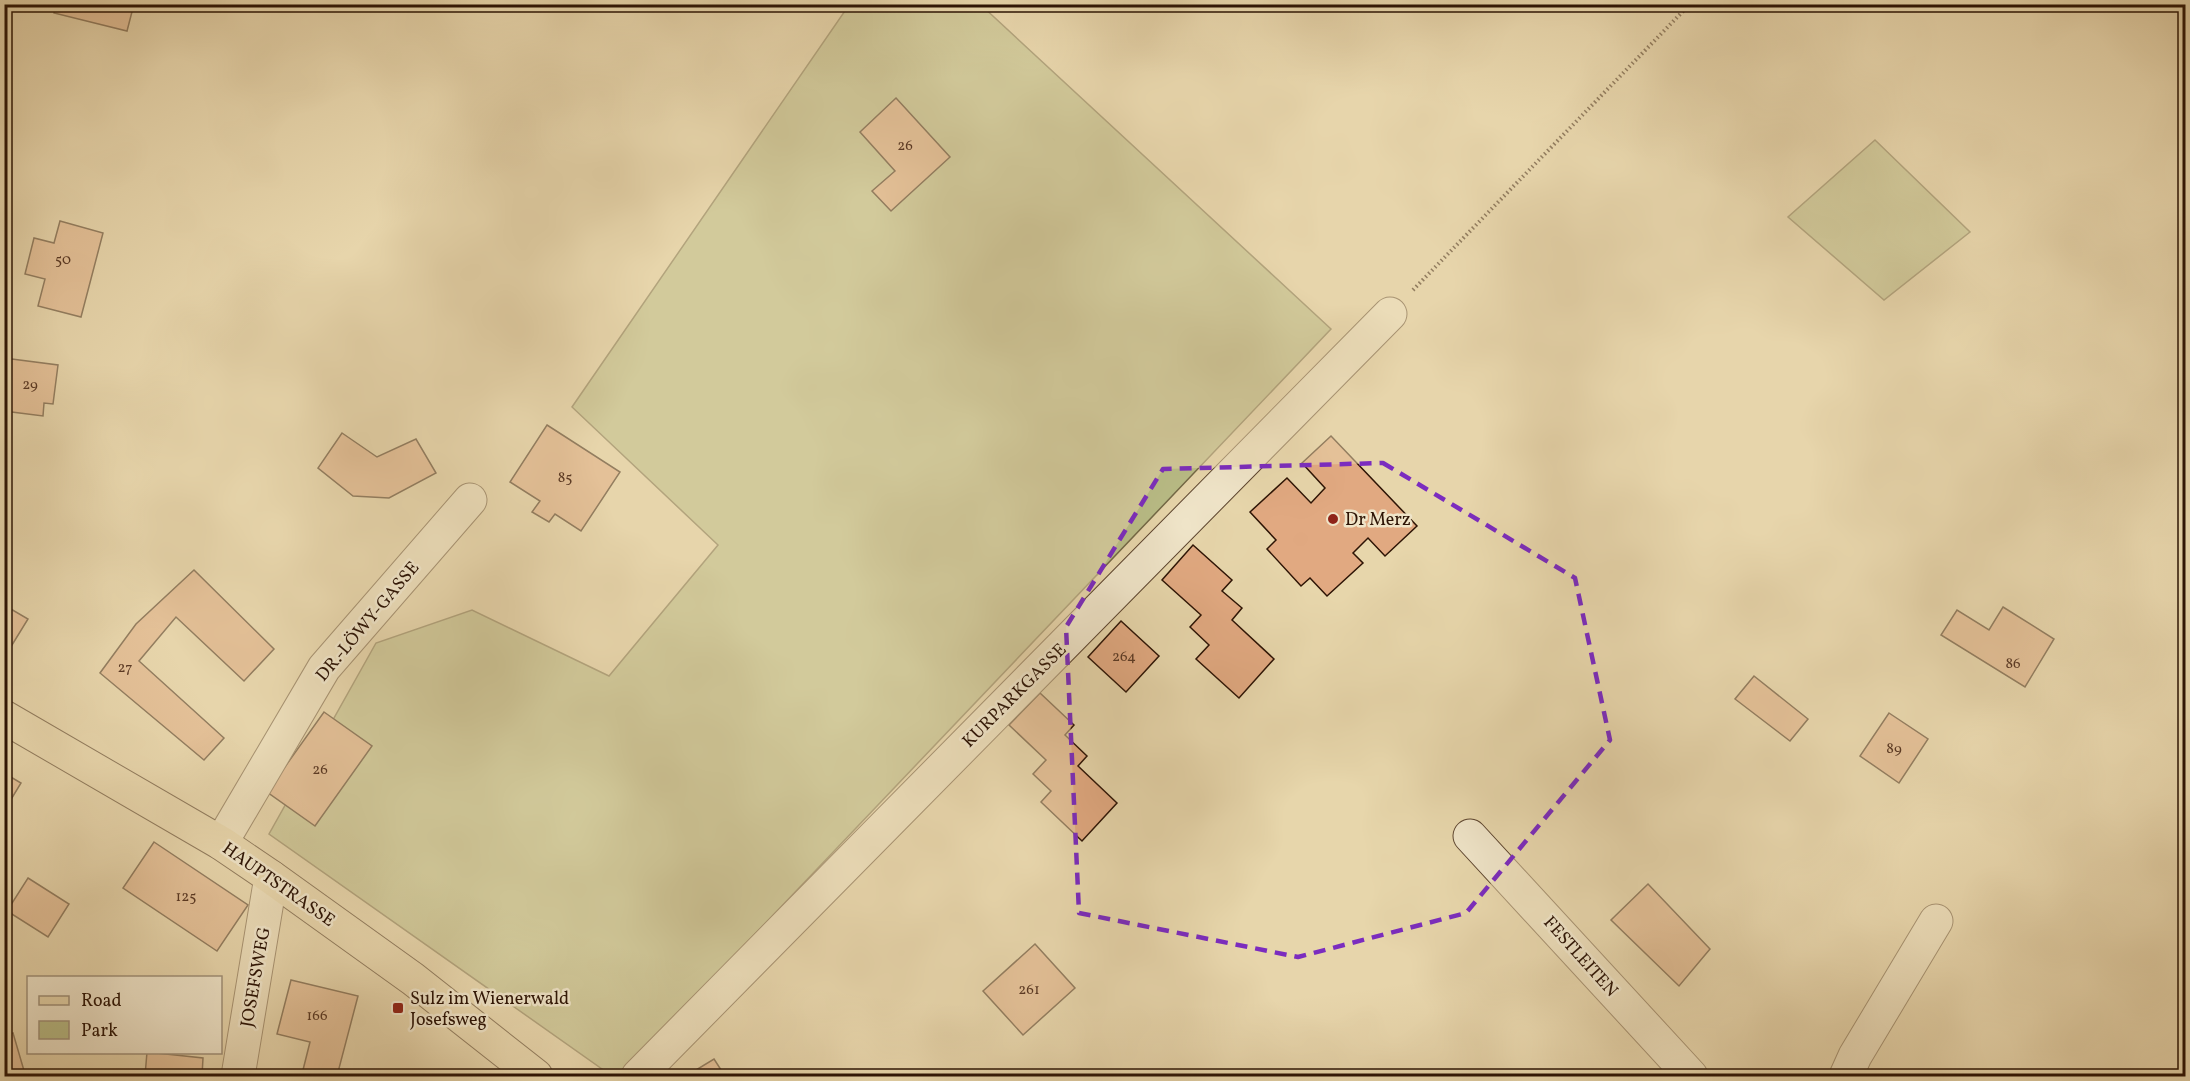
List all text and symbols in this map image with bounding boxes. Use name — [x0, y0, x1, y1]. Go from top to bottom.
house number: 26 — [897, 136, 913, 157]
house number: 50 — [55, 250, 71, 271]
house number: 29 — [22, 375, 38, 396]
house number: 85 — [558, 468, 572, 489]
place label: Dr Merz — [1345, 508, 1411, 533]
marker: Dr Merz — [1326, 512, 1340, 526]
street label: DR.-LÖWY-GASSE — [310, 556, 426, 687]
street label: KURPARKGASSE — [957, 638, 1073, 754]
house number: 264 — [1112, 647, 1136, 668]
house number: 86 — [2005, 654, 2021, 675]
house number: 27 — [118, 658, 132, 679]
house number: 89 — [1886, 739, 1902, 760]
house number: 26 — [312, 760, 328, 781]
street label: HAUPTSTRASSE — [217, 837, 340, 934]
house number: 125 — [175, 887, 197, 908]
street label: FESTLEITEN — [1537, 911, 1623, 1003]
street label: JOSEFSWEG — [235, 925, 278, 1029]
legend — [27, 976, 222, 1054]
house number: 261 — [1018, 980, 1040, 1001]
place label: Sulz im Wienerwald Josefsweg — [410, 987, 569, 1033]
text: Road — [81, 989, 122, 1014]
marker: Sulz im Wienerwald Josefsweg — [391, 1001, 405, 1015]
house number: 166 — [306, 1006, 328, 1027]
text: Park — [81, 1019, 118, 1044]

